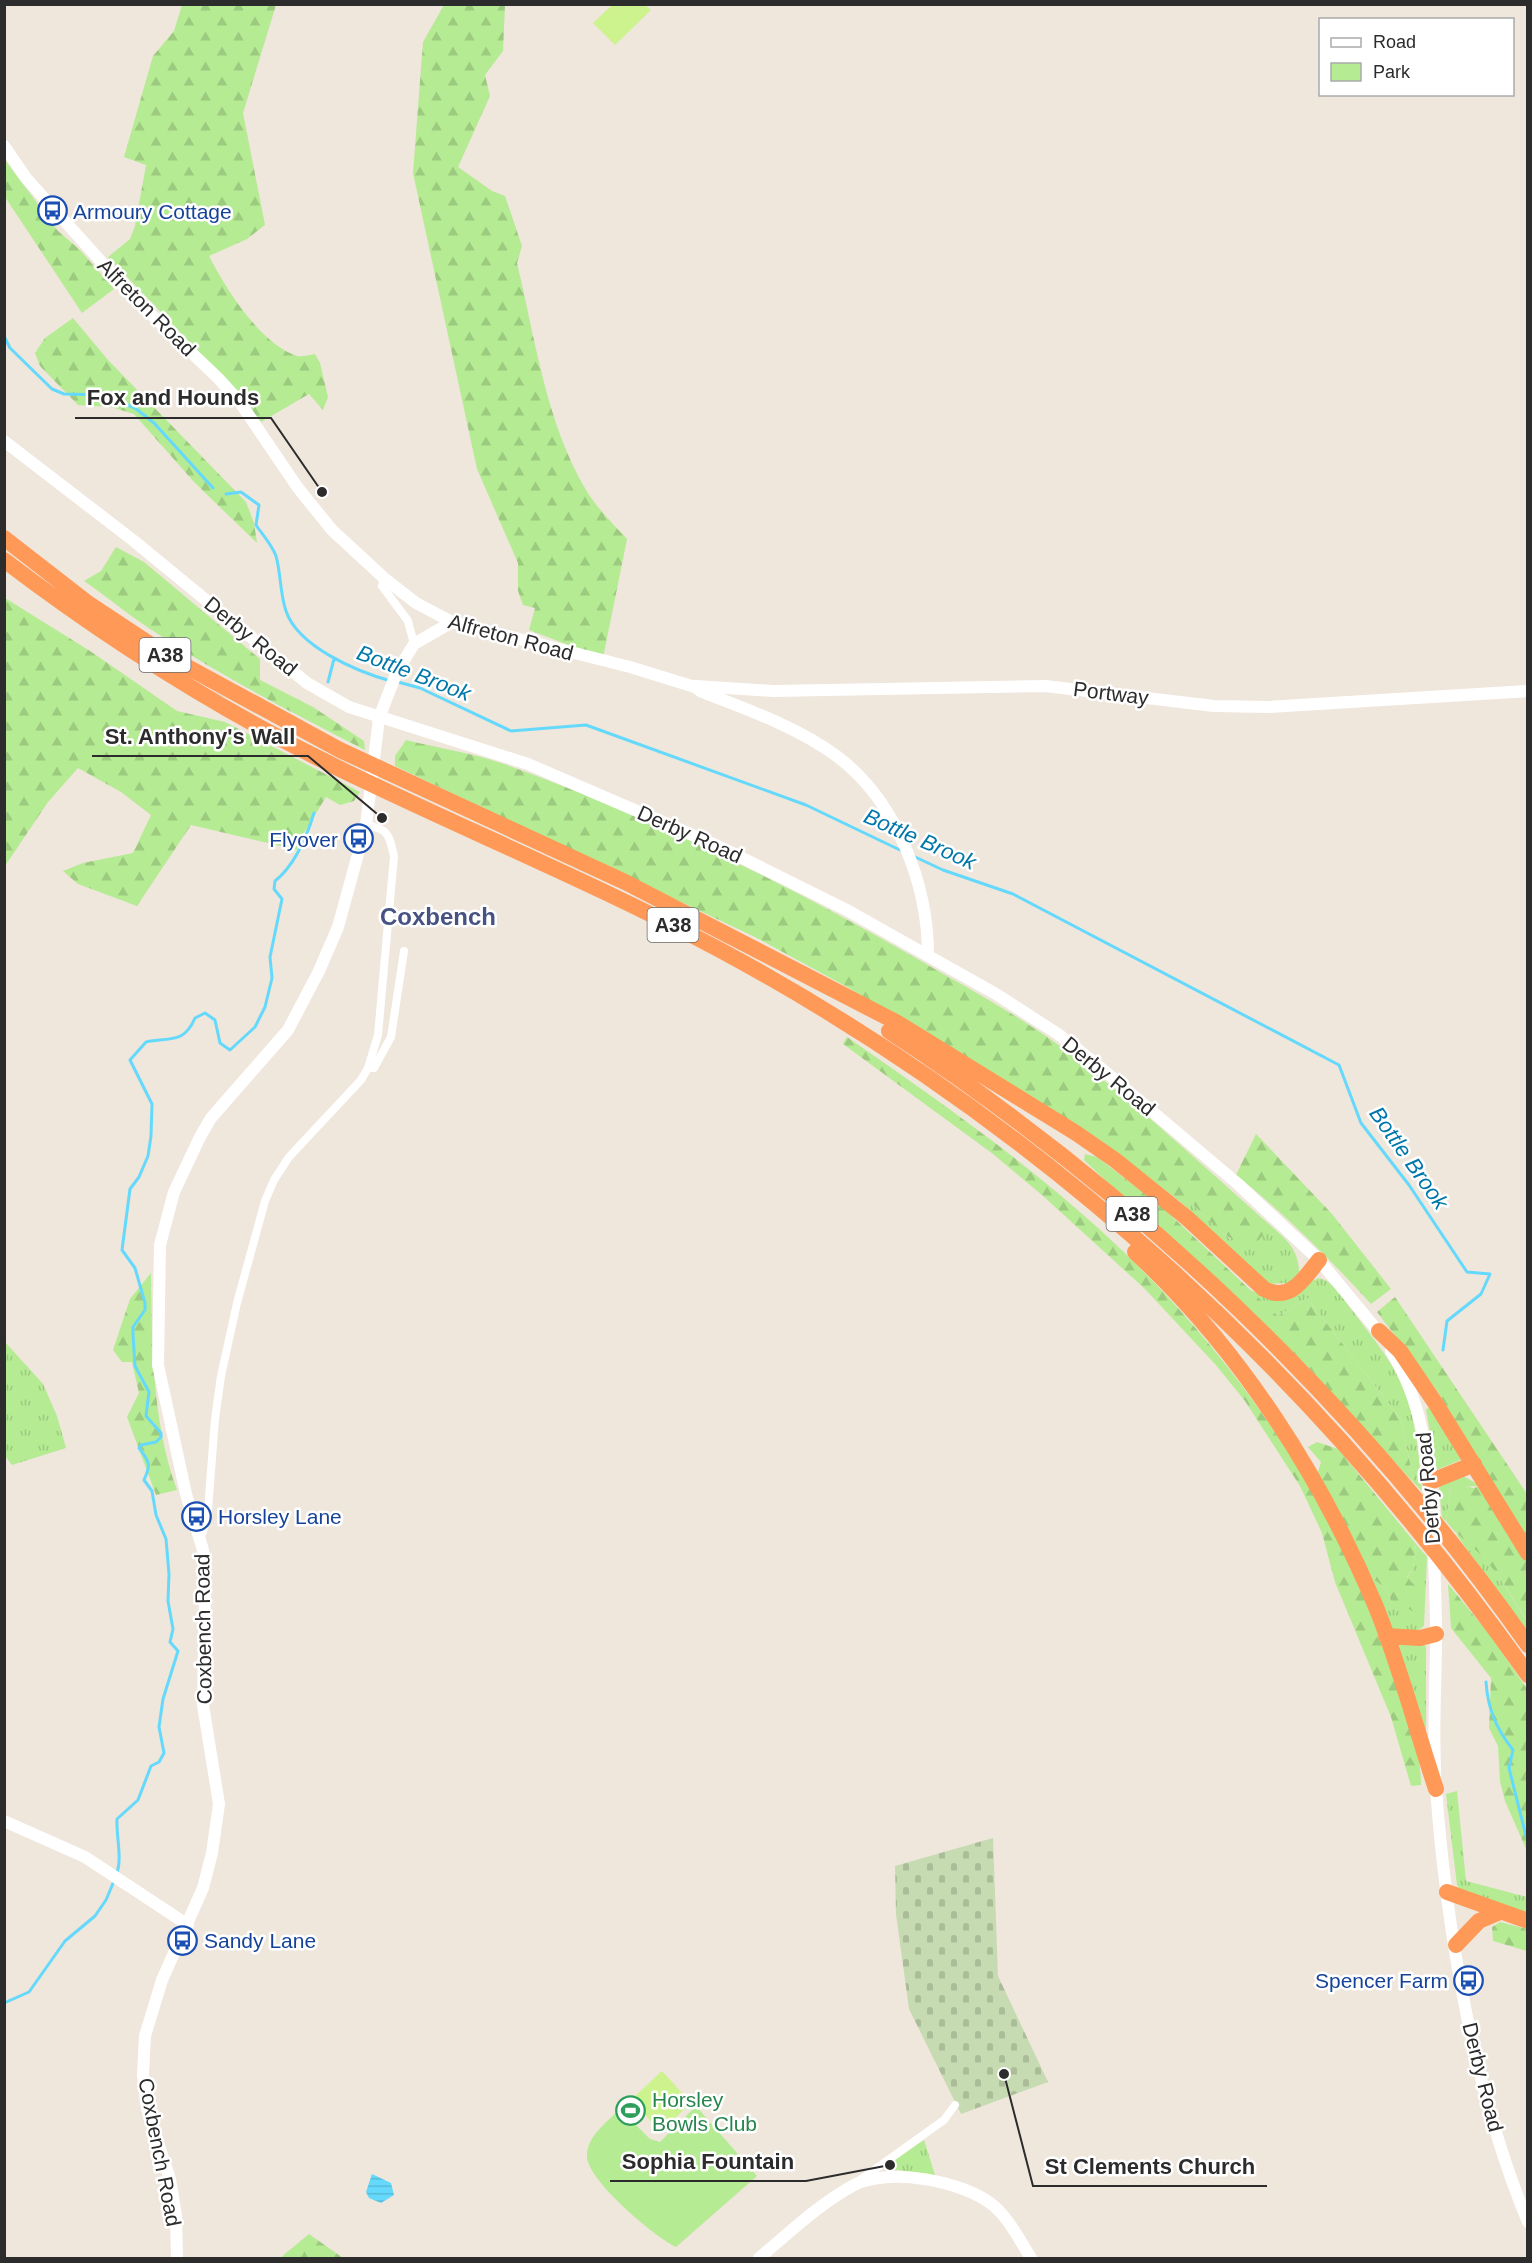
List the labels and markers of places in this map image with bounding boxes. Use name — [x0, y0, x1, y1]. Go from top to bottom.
bus stop icon: Armoury Cottage — [36, 195, 68, 227]
place label: Armoury Cottage — [73, 200, 232, 223]
callout: Fox and Hounds — [75, 378, 271, 418]
callout: St. Anthony's Wall — [92, 716, 308, 756]
bus stop icon: Flyover — [343, 823, 375, 855]
place label: Flyover — [269, 828, 338, 851]
bus stop icon: Horsley Lane — [181, 1500, 213, 1532]
place label: Horsley Lane — [218, 1505, 342, 1528]
bus stop icon: Sandy Lane — [167, 1924, 199, 1956]
place label: Sandy Lane — [204, 1929, 316, 1952]
bus stop icon: Spencer Farm — [1453, 1964, 1485, 1996]
place label: Spencer Farm — [1315, 1969, 1448, 1992]
place label: Horsley Bowls Club — [652, 2088, 757, 2135]
sports icon: Horsley Bowls Club — [615, 2095, 647, 2127]
callout: Sophia Fountain — [610, 2141, 806, 2181]
callout: St Clements Church — [1033, 2146, 1267, 2186]

